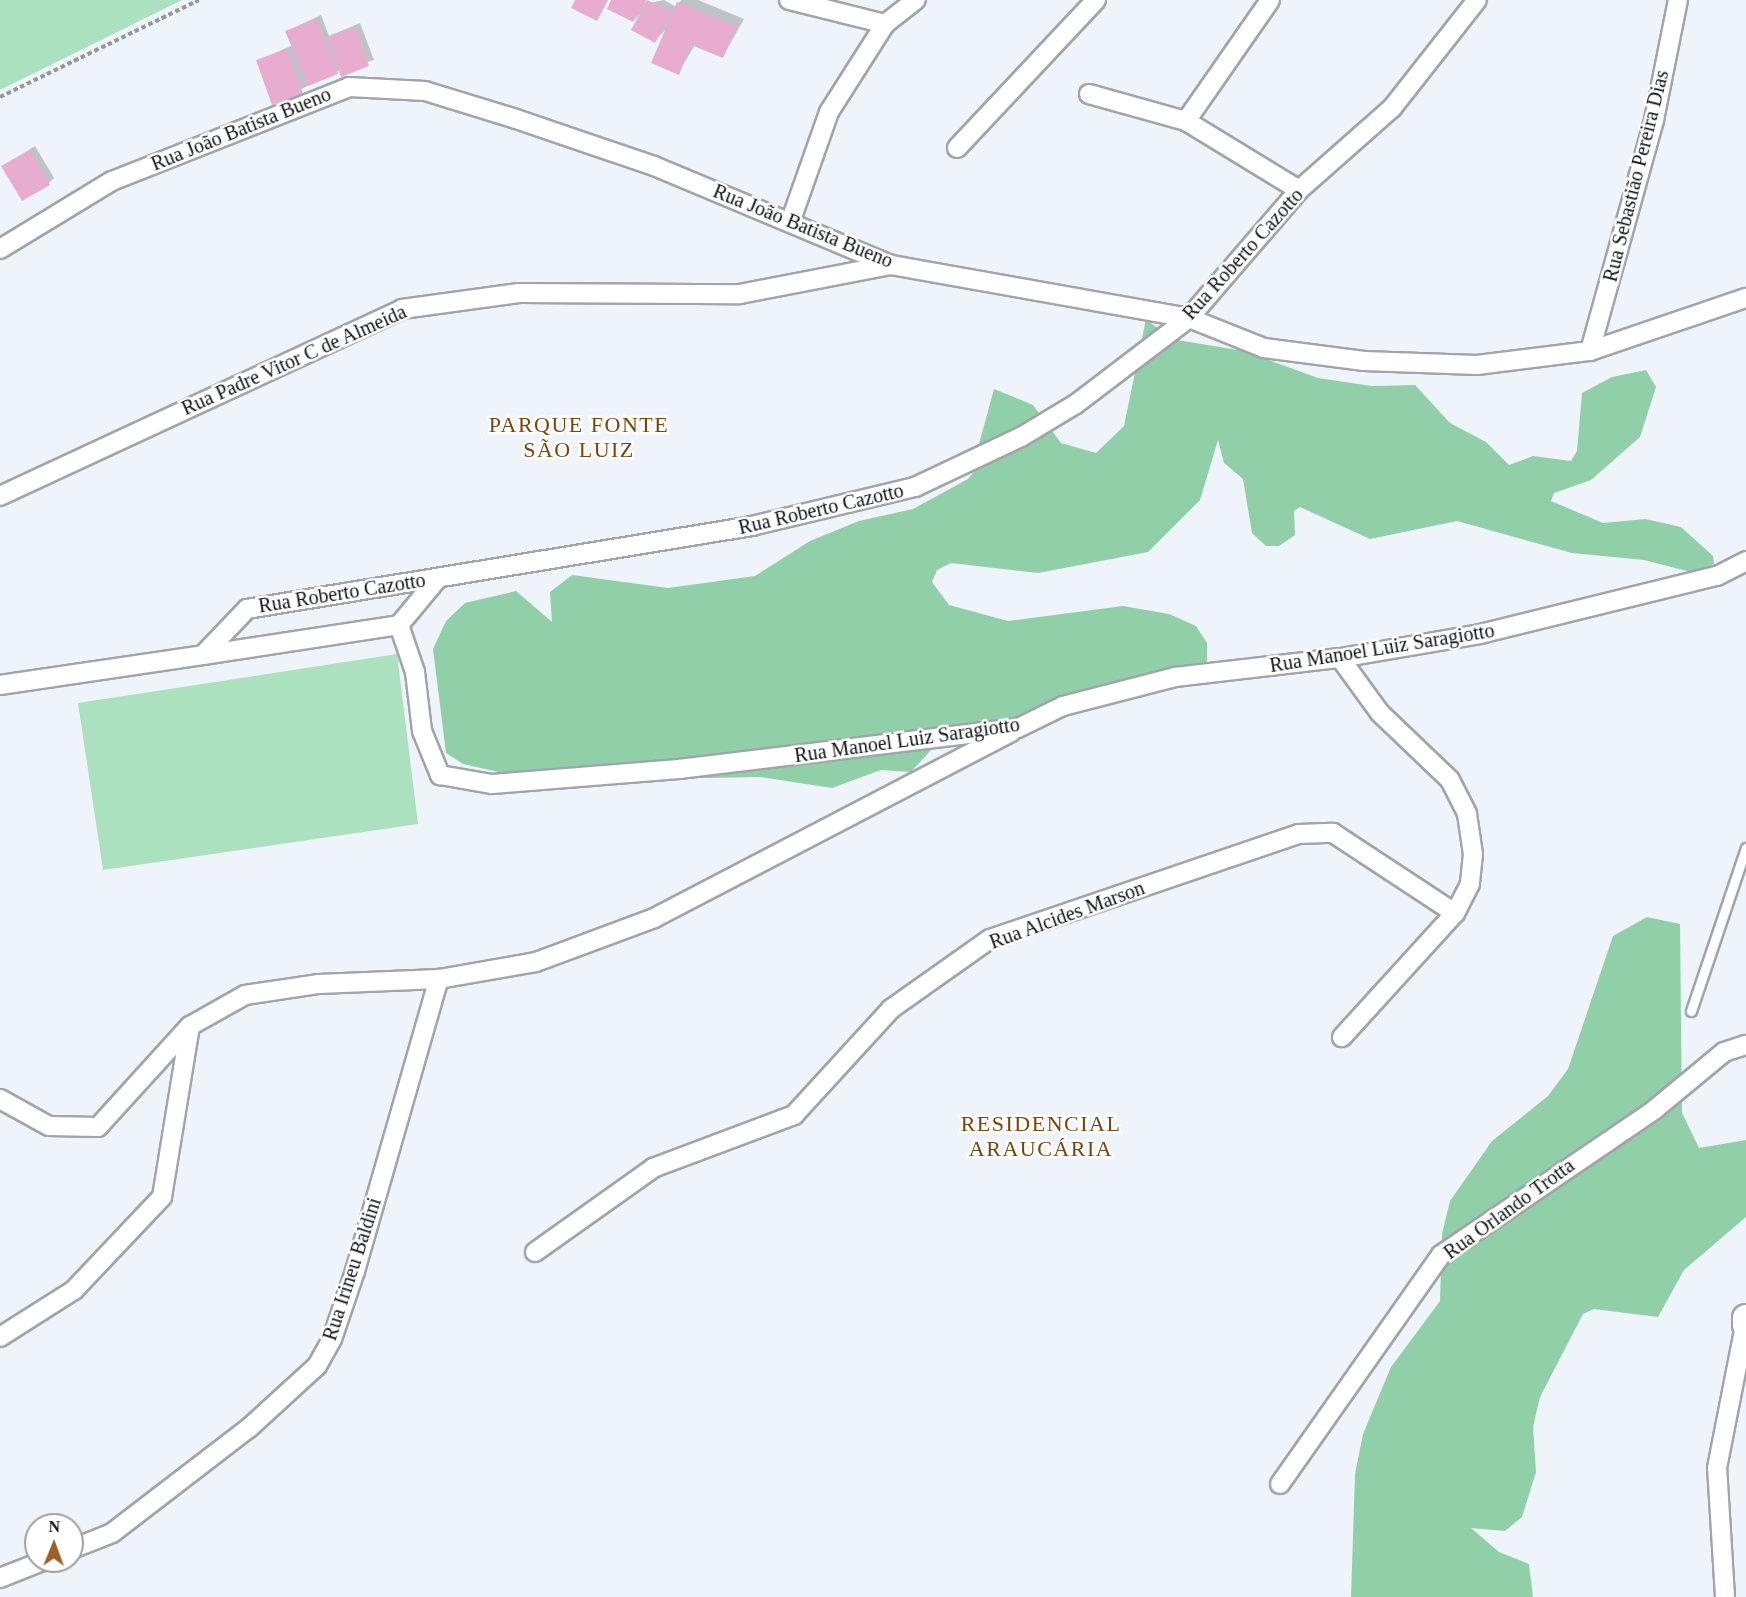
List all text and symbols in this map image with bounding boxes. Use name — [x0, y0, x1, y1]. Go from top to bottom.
street label: Rua Sebastião Pereira Dias — [1598, 68, 1674, 284]
street label: Rua João Batista Bueno — [148, 82, 334, 176]
street label: Rua João Batista Bueno — [710, 179, 896, 273]
street label: Rua Roberto Cazotto — [1178, 183, 1308, 325]
street label: Rua Padre Vitor C de Almeida — [177, 299, 411, 421]
district label: PARQUE FONTE SÃO LUIZ — [489, 411, 669, 463]
street label: Rua Roberto Cazotto — [736, 478, 906, 540]
street label: Rua Roberto Cazotto — [257, 568, 427, 618]
street label: Rua Manoel Luiz Saragiotto — [1268, 618, 1496, 678]
street label: Rua Manoel Luiz Saragiotto — [793, 712, 1021, 768]
street label: Rua Alcides Marson — [986, 876, 1148, 954]
district label: RESIDENCIAL ARAUCÁRIA — [961, 1110, 1121, 1162]
street label: Rua Orlando Trotta — [1439, 1153, 1579, 1265]
street label: Rua Irineu Baldini — [318, 1195, 386, 1343]
north arrow — [24, 1513, 84, 1573]
text: N — [48, 1518, 60, 1535]

